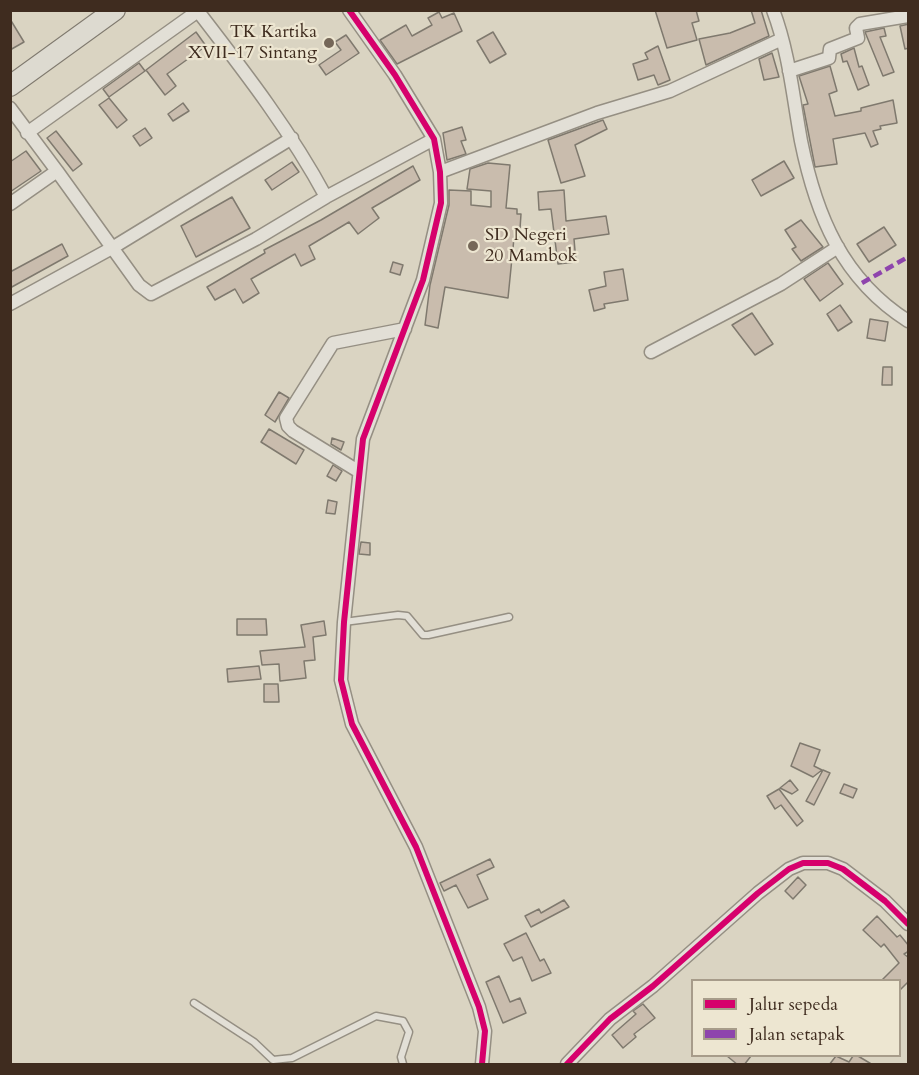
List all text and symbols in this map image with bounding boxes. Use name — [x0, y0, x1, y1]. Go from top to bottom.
place label: TK Kartika XVII-17 Sintang — [188, 22, 317, 64]
marker: TK Kartika XVII-17 Sintang — [322, 36, 336, 50]
place label: SD Negeri 20 Mambok — [485, 225, 577, 268]
marker: SD Negeri 20 Mambok — [466, 239, 480, 253]
legend — [691, 979, 901, 1057]
text: Jalur sepeda — [749, 992, 838, 1017]
text: Jalan setapak — [749, 1022, 845, 1047]

